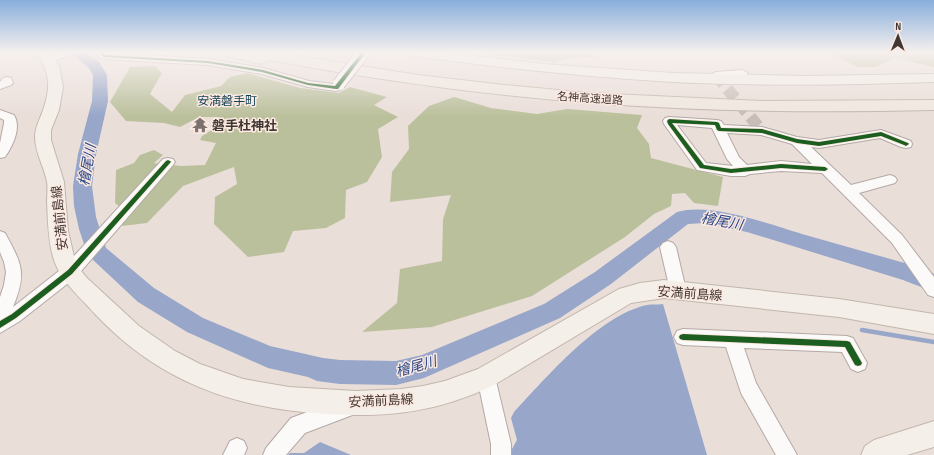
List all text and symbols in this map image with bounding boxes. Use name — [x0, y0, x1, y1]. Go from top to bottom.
north arrow — [878, 16, 918, 56]
text: N — [895, 20, 901, 33]
street label: 名神高速道路 — [557, 90, 623, 107]
district label: 安満磐手町 — [197, 94, 257, 109]
temple icon: 磐手杜神社 — [191, 116, 209, 134]
place label: 磐手杜神社 — [212, 118, 277, 134]
water label: 檜尾川 — [75, 141, 100, 187]
street label: 安満前島線 — [49, 185, 71, 251]
water label: 檜尾川 — [700, 209, 746, 234]
street label: 安満前島線 — [657, 284, 723, 304]
water label: 檜尾川 — [394, 352, 441, 380]
street label: 安満前島線 — [348, 391, 414, 411]

